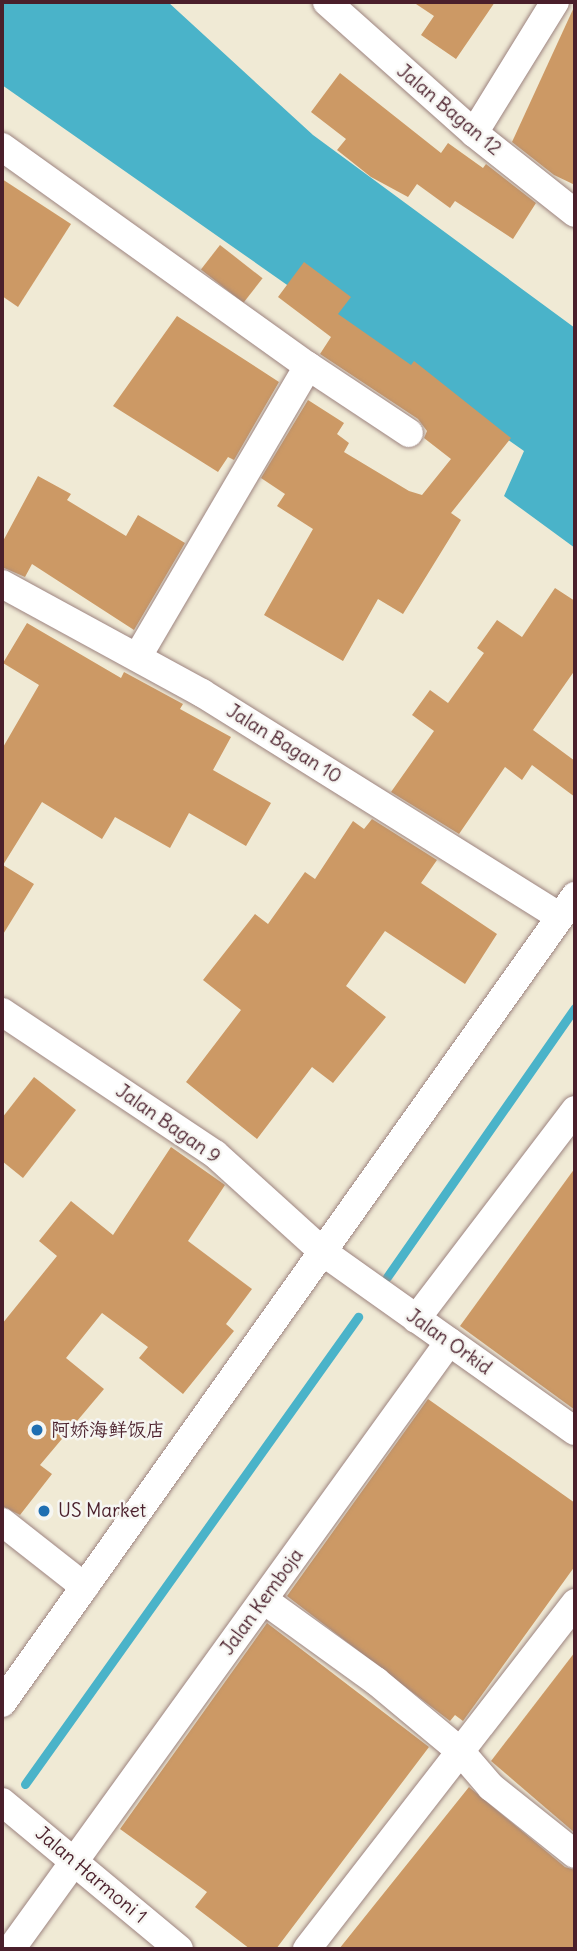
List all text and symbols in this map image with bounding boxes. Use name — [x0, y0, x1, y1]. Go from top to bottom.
street label: Jalan Bagan 12 — [392, 60, 506, 160]
street label: Jalan Bagan 10 — [222, 700, 346, 788]
street label: Jalan Bagan 9 — [111, 1080, 225, 1168]
street label: Jalan Orkid — [402, 1304, 496, 1380]
place label: 阿娇海鲜饭店 — [51, 1419, 165, 1441]
marker: 阿娇海鲜饭店 — [29, 1422, 45, 1438]
place label: US Market — [58, 1500, 146, 1522]
marker: US Market — [36, 1503, 52, 1519]
street label: Jalan Kemboja — [216, 1545, 308, 1659]
street label: Jalan Harmoni 1 — [31, 1822, 151, 1928]

